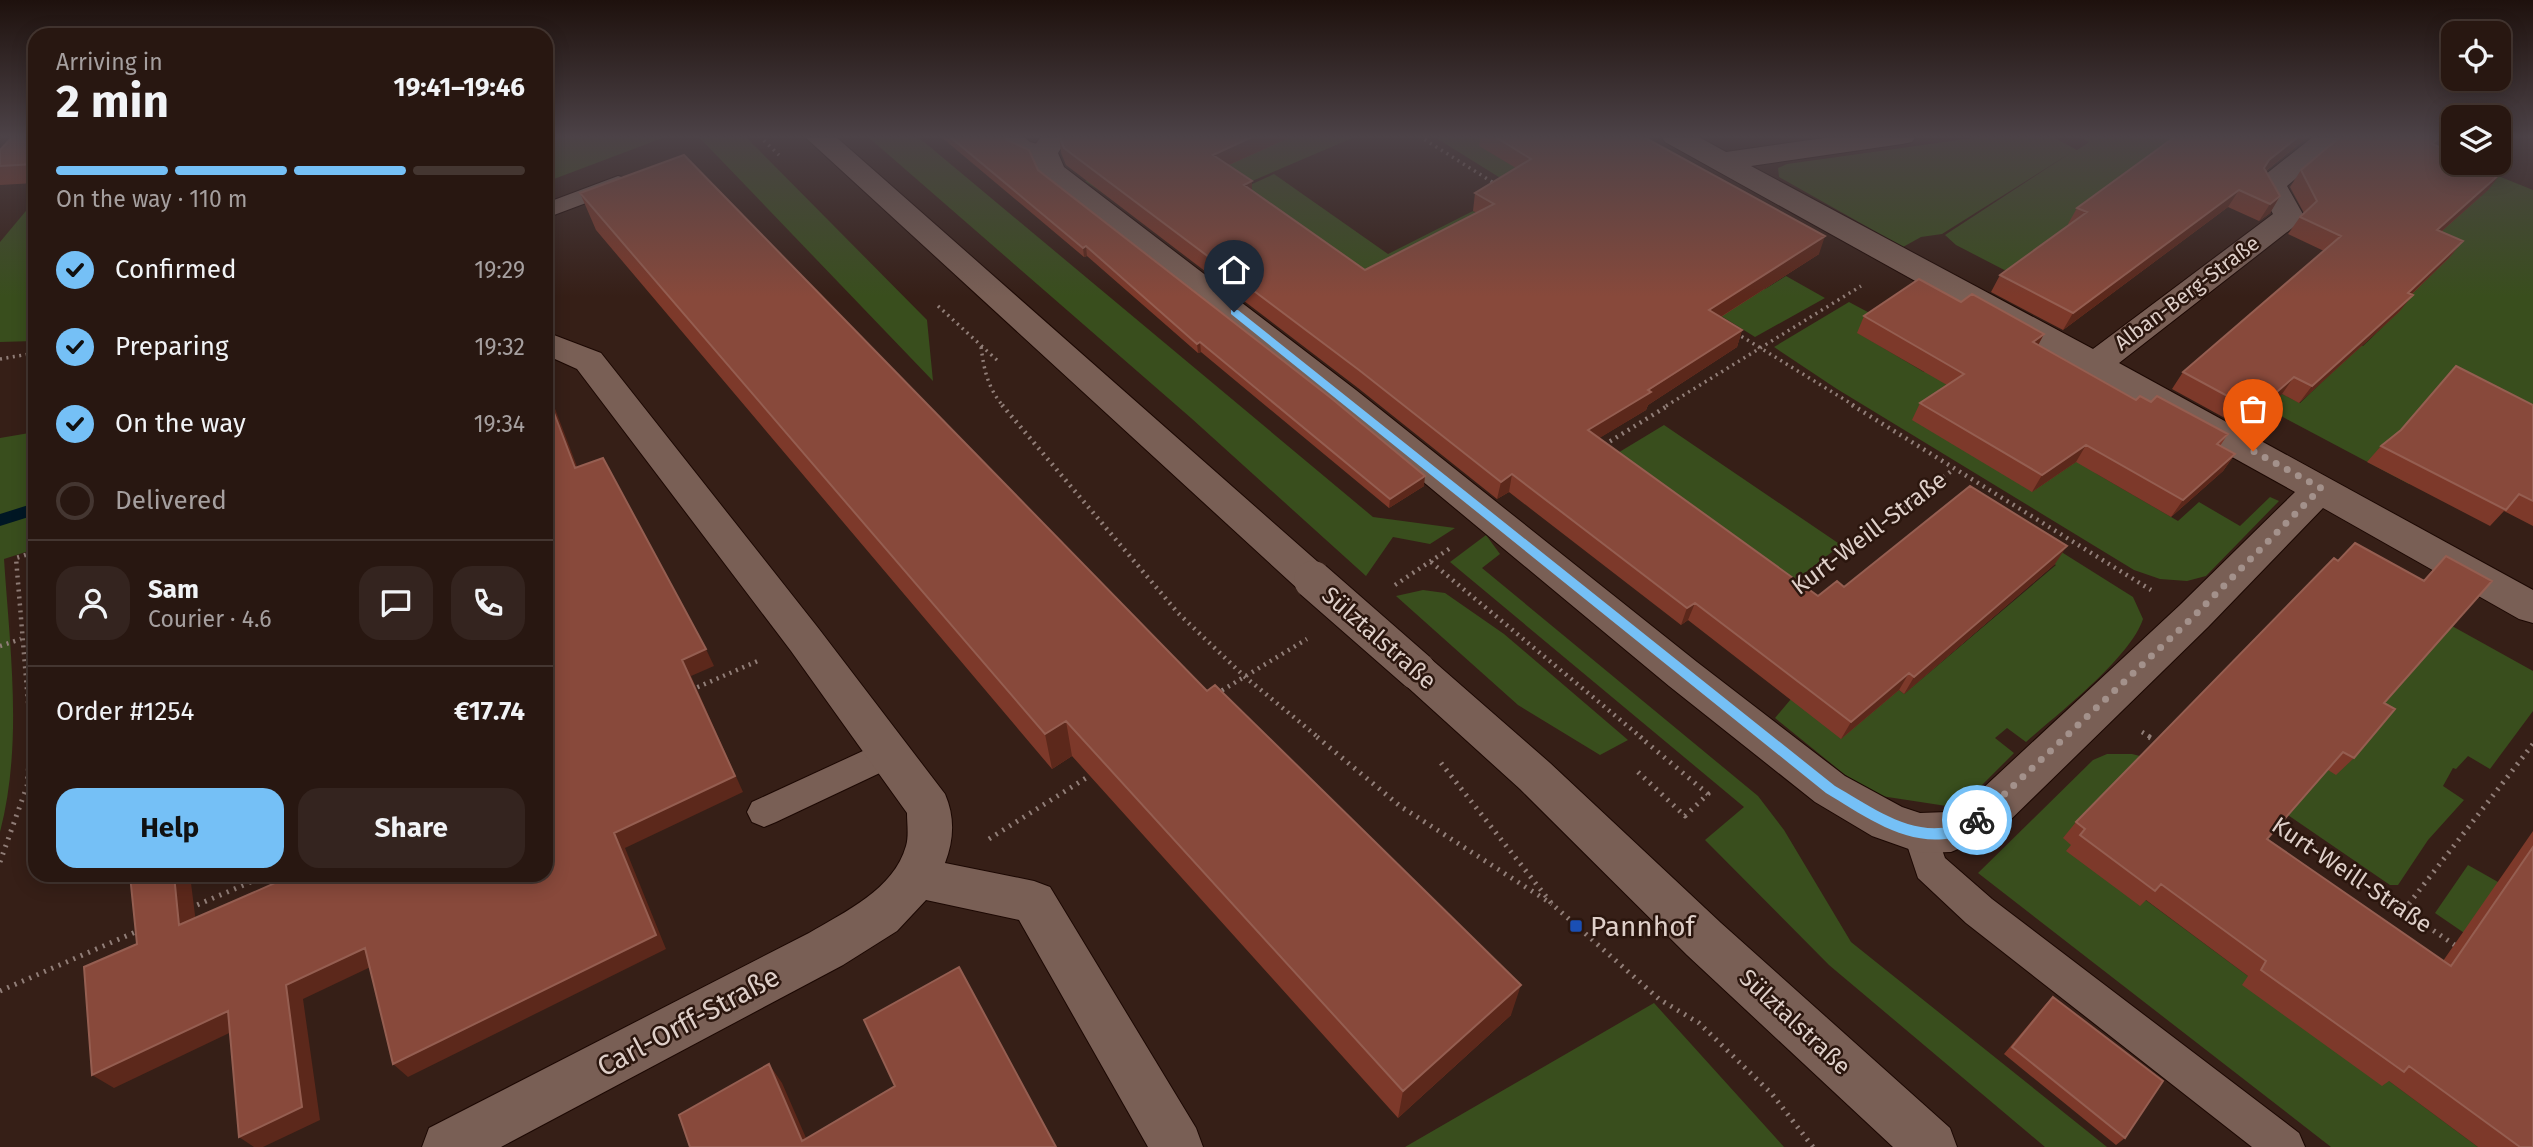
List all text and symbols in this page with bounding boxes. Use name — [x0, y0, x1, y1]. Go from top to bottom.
map controls — [2441, 21, 2511, 175]
button: locate — [2441, 21, 2511, 91]
text: Arriving in — [56, 48, 163, 76]
text: 19:41–19:46 — [394, 72, 525, 103]
text: 2 min — [56, 74, 169, 129]
button: layers — [2441, 105, 2511, 175]
text: On the way · 110 m — [56, 185, 248, 213]
street label: Alban-Berg-Straße — [2109, 230, 2265, 356]
pin — [1204, 240, 1264, 312]
icon: check — [56, 251, 94, 289]
icon: home — [1215, 251, 1253, 289]
text: Confirmed — [115, 254, 236, 285]
text: 19:29 — [474, 256, 525, 284]
icon: check — [56, 328, 94, 366]
text: Preparing — [115, 331, 228, 362]
text: 19:32 — [475, 333, 525, 361]
pin — [2223, 379, 2283, 451]
icon: bag — [2234, 390, 2272, 428]
icon: check — [56, 405, 94, 443]
text: On the way — [115, 408, 246, 439]
text: 19:34 — [474, 410, 525, 438]
street label: Kurt-Weill-Straße — [1786, 466, 1952, 600]
text: Delivered — [115, 485, 227, 516]
button: person — [56, 566, 130, 640]
button: chat — [359, 566, 433, 640]
button: phone — [451, 566, 525, 640]
text: Sam — [148, 574, 199, 605]
street label: Sülztalstraße — [1316, 581, 1442, 695]
text: Courier · 4.6 — [148, 605, 272, 633]
text: Order #1254 — [56, 696, 194, 727]
text: €17.74 — [454, 696, 525, 727]
courier — [1942, 785, 2012, 855]
button: Help — [56, 788, 284, 868]
button: Share — [298, 788, 525, 868]
icon: bike — [1958, 801, 1996, 839]
street label: Kurt-Weill-Straße — [2267, 811, 2437, 939]
place label: Pannhof — [1590, 910, 1698, 943]
marker: Pannhof — [1568, 918, 1584, 934]
street label: Carl-Orff-Straße — [592, 960, 785, 1083]
street label: Sülztalstraße — [1734, 963, 1856, 1081]

